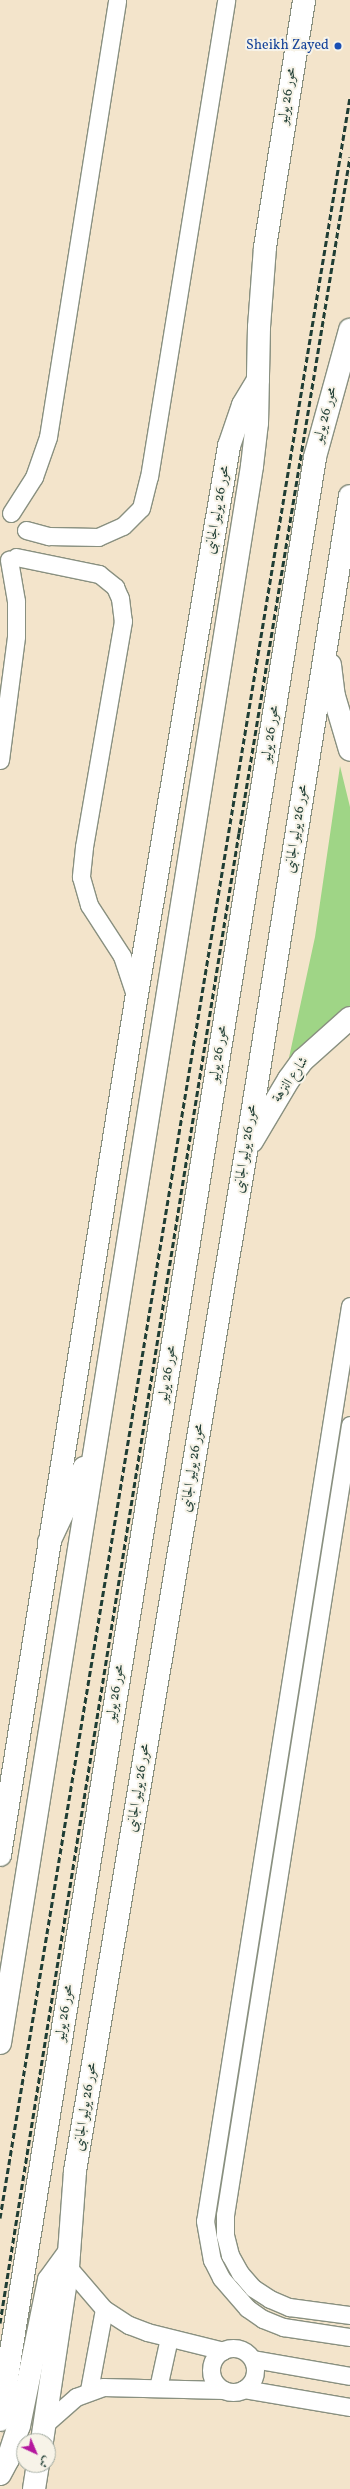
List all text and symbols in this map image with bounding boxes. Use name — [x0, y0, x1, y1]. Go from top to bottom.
place label: Sheikh Zayed — [246, 38, 329, 54]
marker: Sheikh Zayed — [332, 40, 344, 52]
street label: محور 26 يوليو — [275, 66, 301, 126]
street label: محور 26 يوليو — [310, 385, 342, 445]
street label: محور 26 يوليو الجانبى — [202, 465, 234, 555]
street label: محور 26 يوليو — [258, 704, 284, 764]
street label: محور 26 يوليو الجانبى — [282, 784, 312, 874]
street label: محور 26 يوليو — [206, 1024, 232, 1084]
street label: شارع النزهة — [269, 1054, 313, 1106]
street label: محور 26 يوليو الجانبى — [231, 1104, 261, 1194]
street label: محور 26 يوليو — [155, 1344, 181, 1404]
street label: محور 26 يوليو الجانبى — [178, 1423, 208, 1513]
street label: محور 26 يوليو — [103, 1663, 129, 1723]
street label: محور 26 يوليو الجانبى — [124, 1743, 154, 1833]
street label: محور 26 يوليو — [52, 1983, 78, 2043]
street label: محور 26 يوليو الجانبى — [71, 2062, 101, 2152]
north arrow — [16, 2433, 56, 2473]
text: ش — [35, 2452, 53, 2470]

